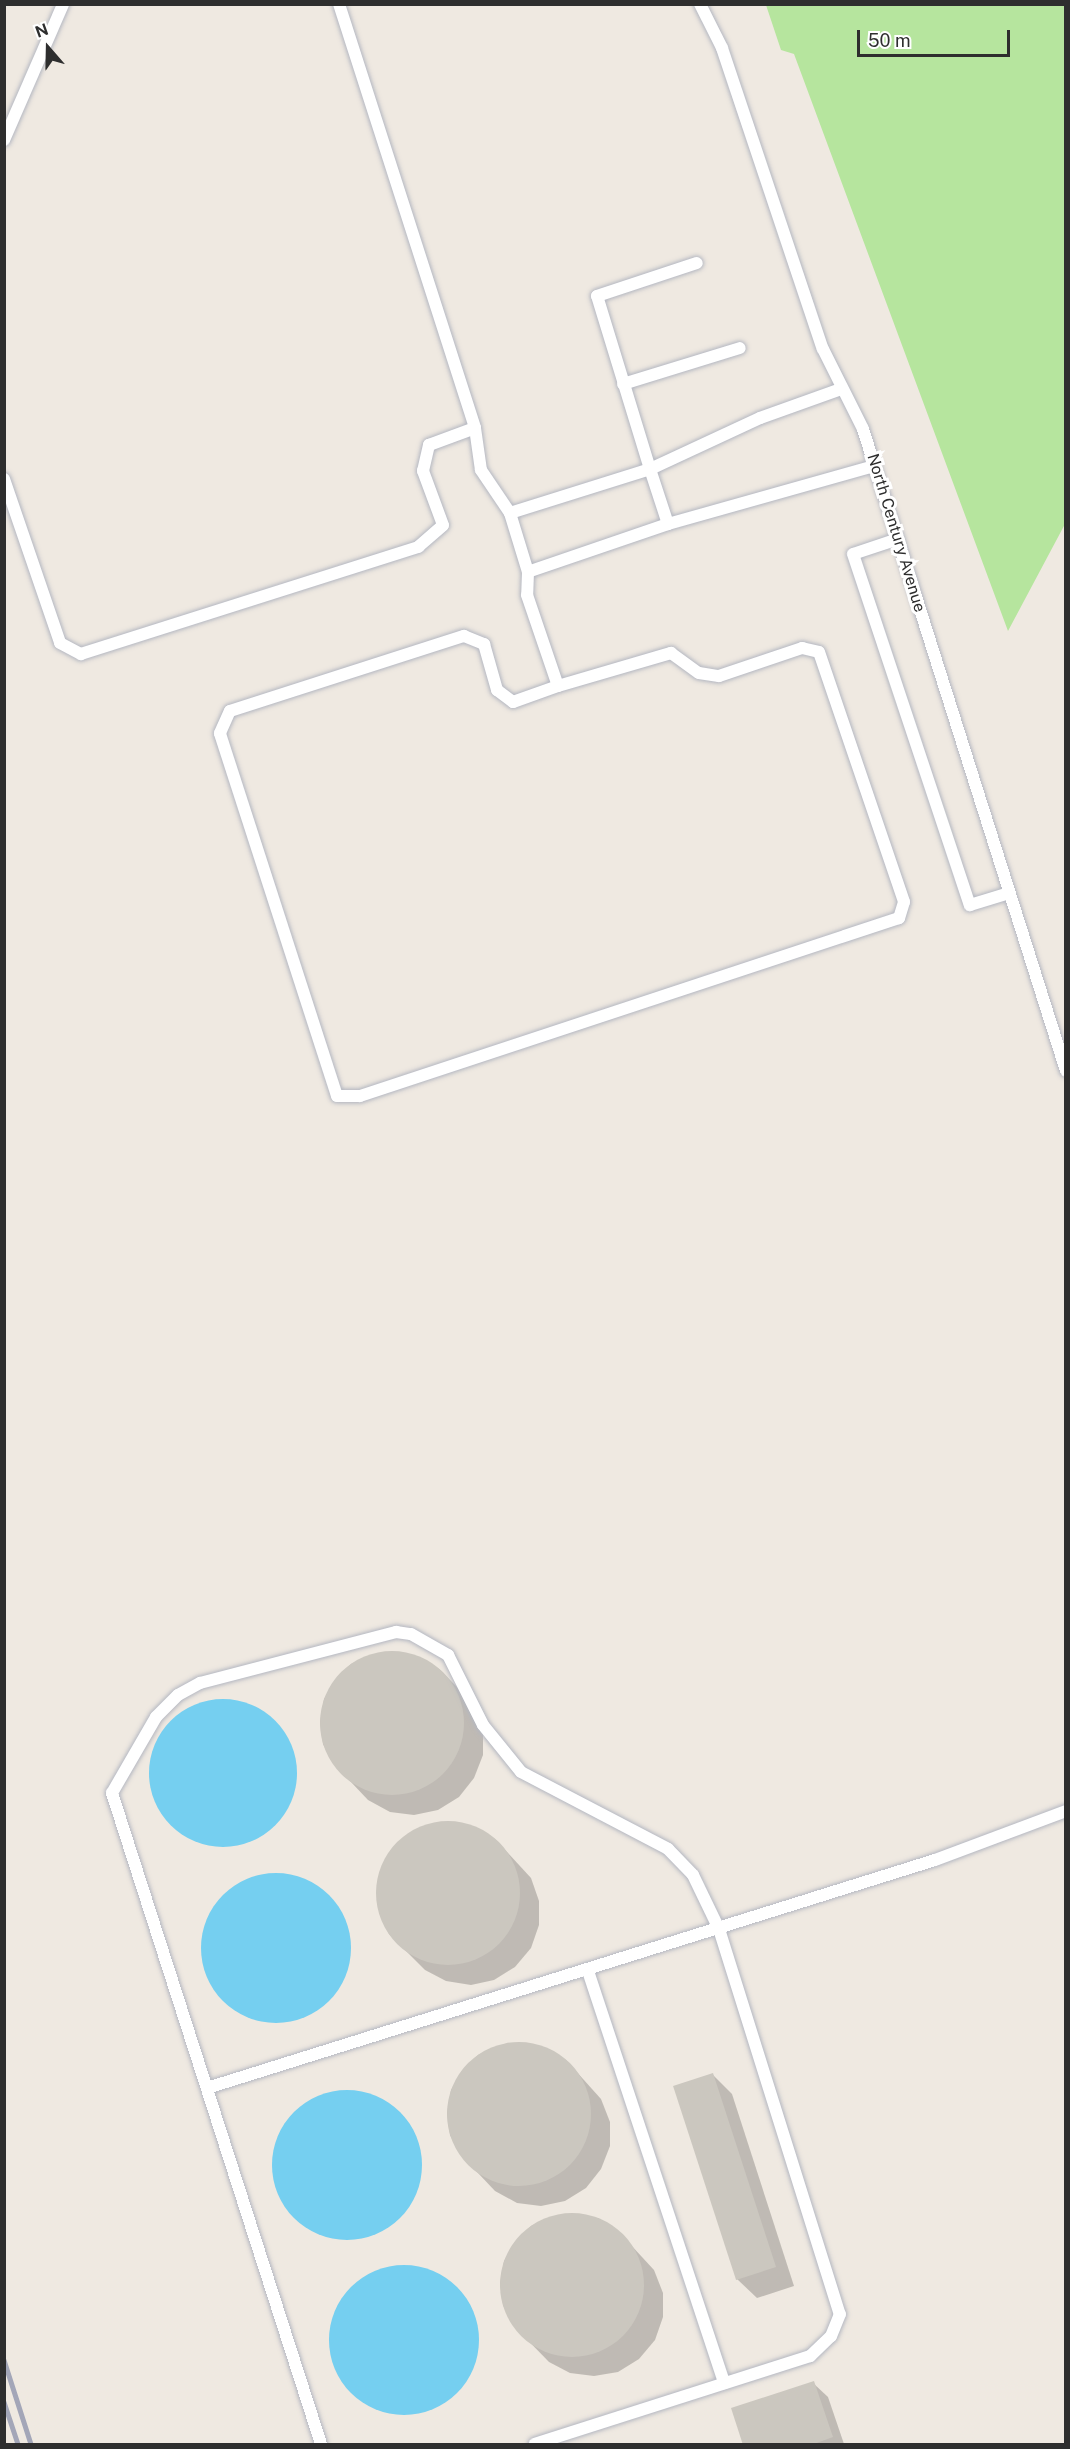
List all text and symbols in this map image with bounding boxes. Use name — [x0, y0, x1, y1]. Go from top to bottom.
north arrow — [18, 18, 78, 78]
scale bar — [860, 18, 1013, 56]
text: N — [33, 20, 51, 42]
text: 50 m — [868, 30, 911, 51]
street label: North Century Avenue — [863, 451, 929, 615]

